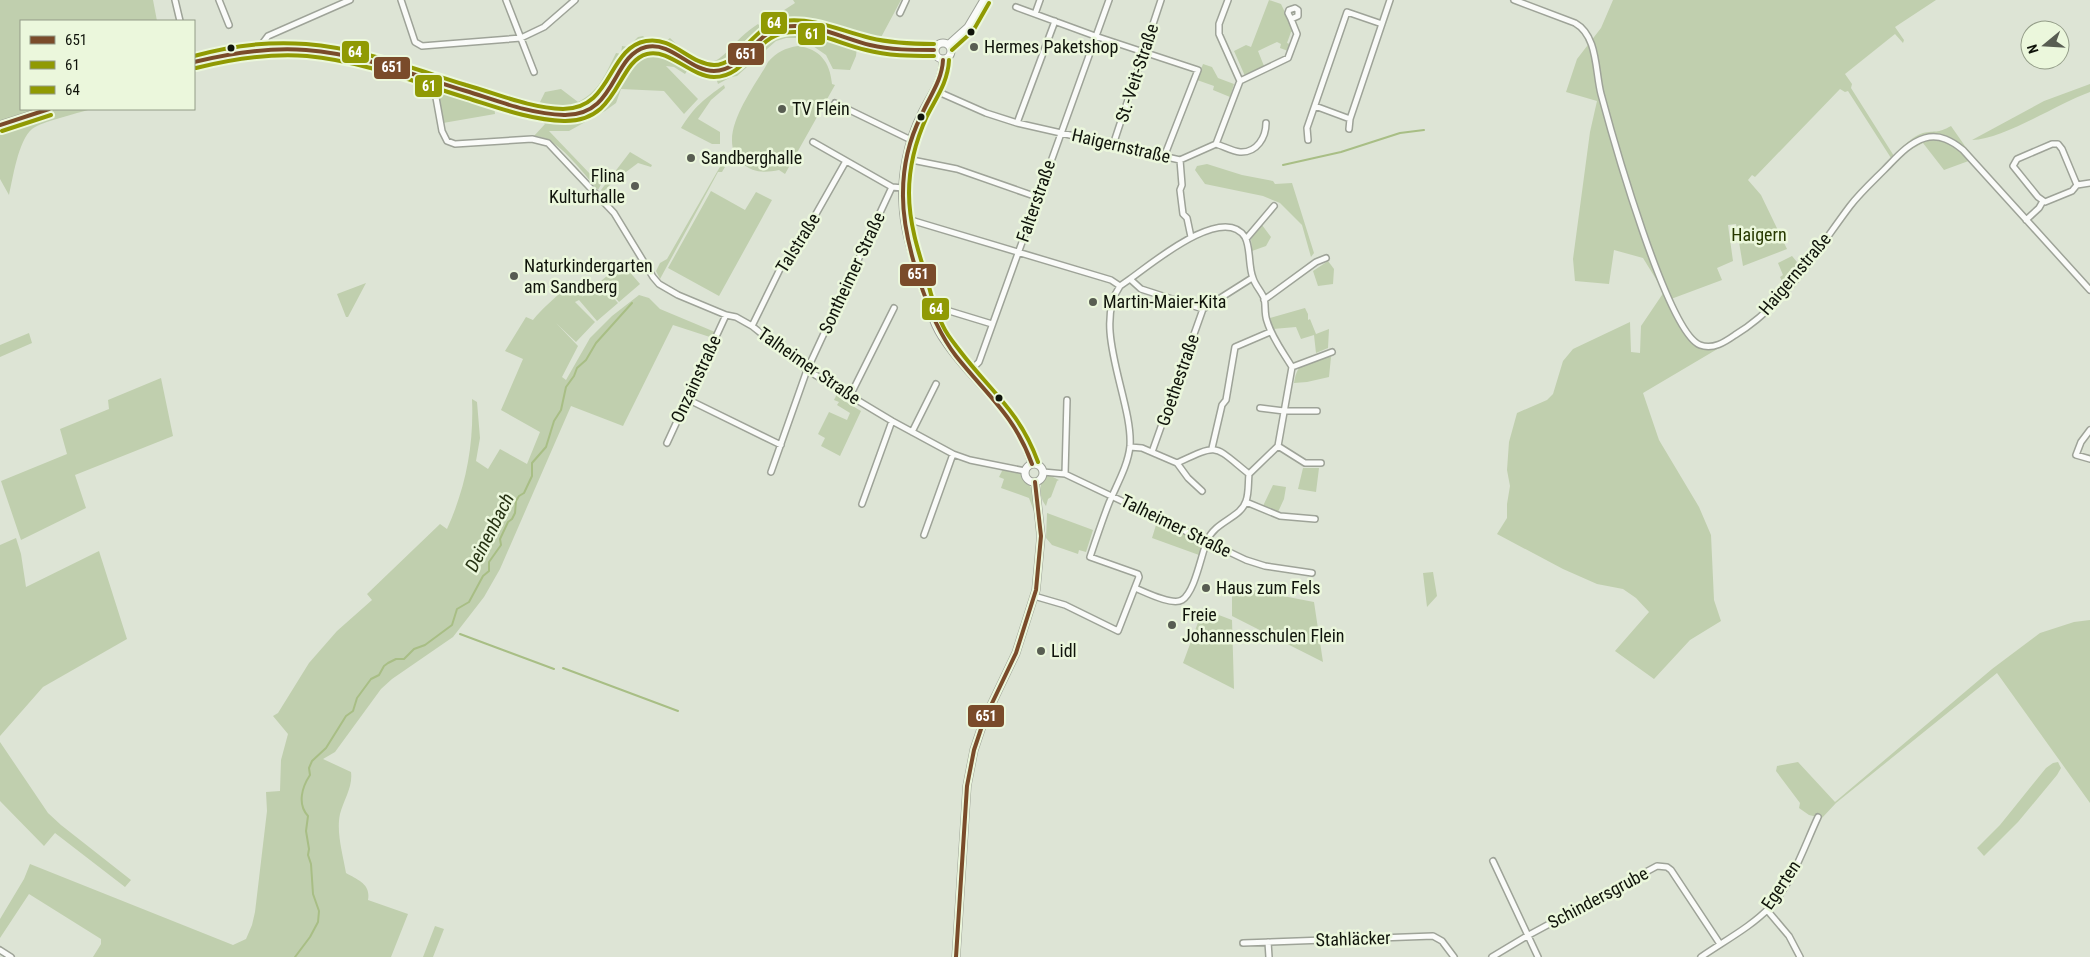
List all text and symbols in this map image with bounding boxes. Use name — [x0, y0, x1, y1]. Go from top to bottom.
line badge: 64 — [760, 11, 788, 35]
text: 64 — [767, 15, 781, 31]
legend — [20, 20, 195, 110]
north arrow — [2020, 20, 2070, 70]
street label: St.-Veit-Straße — [1111, 21, 1162, 125]
line badge: 61 — [797, 22, 826, 46]
text: 61 — [805, 26, 819, 42]
unlabelled marker — [966, 27, 976, 37]
text: 651 — [65, 31, 87, 49]
place label: Hermes Paketshop — [984, 36, 1119, 57]
line badge: 64 — [341, 40, 370, 64]
marker: Hermes Paketshop — [968, 41, 980, 53]
line badge: 651 — [727, 42, 765, 66]
text: N — [2024, 42, 2042, 56]
unlabelled marker — [226, 43, 236, 53]
text: 64 — [348, 44, 362, 60]
text: 651 — [735, 46, 757, 62]
text: 61 — [65, 56, 80, 74]
line badge: 651 — [373, 56, 411, 80]
text: 651 — [381, 59, 403, 75]
line badge: 61 — [414, 74, 443, 98]
text: 61 — [422, 78, 436, 94]
text: 64 — [65, 81, 80, 99]
place label: TV Flein — [792, 98, 850, 119]
marker: TV Flein — [776, 103, 788, 115]
unlabelled marker — [916, 112, 926, 122]
street label: Haigernstraße — [1070, 124, 1172, 167]
place label: Sandberghalle — [701, 147, 802, 168]
marker: Sandberghalle — [685, 152, 697, 164]
street label: Falterstraße — [1012, 157, 1059, 245]
place label: Flina Kulturhalle — [549, 165, 625, 207]
marker: Flina Kulturhalle — [629, 180, 641, 192]
street label: Talstraße — [771, 209, 824, 276]
street label: Sontheimer Straße — [814, 209, 889, 337]
park label: Haigern — [1731, 224, 1787, 245]
street label: Haigernstraße — [1754, 228, 1835, 319]
place label: Naturkindergarten am Sandberg — [524, 255, 653, 297]
line badge: 651 — [899, 263, 937, 287]
text: 651 — [907, 266, 929, 282]
marker: Naturkindergarten am Sandberg — [508, 270, 520, 282]
place label: Martin-Maier-Kita — [1103, 291, 1226, 312]
marker: Martin-Maier-Kita — [1087, 296, 1099, 308]
line badge: 64 — [921, 297, 950, 321]
text: 64 — [929, 301, 943, 317]
street label: Talheimer Straße — [754, 323, 865, 409]
street label: Goethestraße — [1152, 331, 1203, 428]
street label: Onzainstraße — [666, 332, 725, 426]
unlabelled marker — [994, 393, 1004, 403]
water label: Deinenbach — [460, 489, 519, 575]
street label: Talheimer Straße — [1118, 490, 1235, 561]
place label: Haus zum Fels — [1216, 577, 1320, 598]
marker: Haus zum Fels — [1200, 582, 1212, 594]
place label: Freie Johannesschulen Flein — [1182, 604, 1345, 646]
marker: Freie Johannesschulen Flein — [1166, 619, 1178, 631]
place label: Lidl — [1051, 640, 1077, 661]
marker: Lidl — [1035, 645, 1047, 657]
line badge: 651 — [967, 704, 1005, 728]
text: 651 — [975, 708, 997, 724]
street label: Egerten — [1757, 856, 1805, 913]
street label: Schindersgrube — [1544, 862, 1652, 933]
street label: Stahläcker — [1315, 927, 1391, 950]

